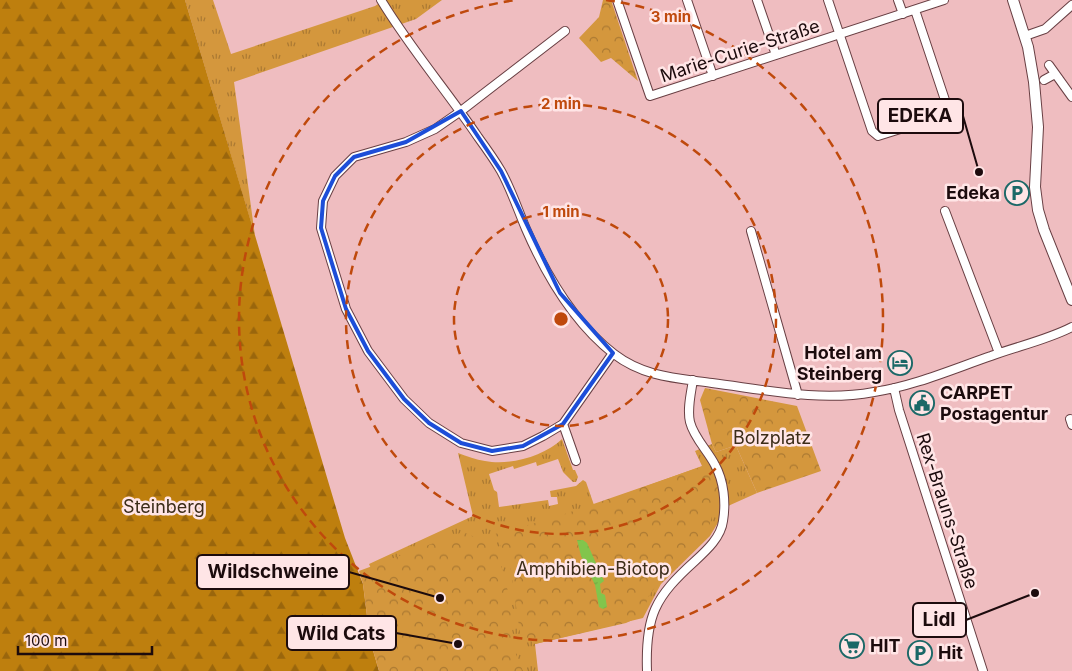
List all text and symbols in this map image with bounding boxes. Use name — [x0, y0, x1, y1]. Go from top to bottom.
text: 3 min — [651, 7, 691, 26]
street label: Marie-Curie-Straße — [657, 15, 822, 86]
text: 2 min — [541, 94, 581, 113]
callout: EDEKA — [878, 99, 963, 133]
text: EDEKA — [888, 104, 952, 127]
parking icon: Edeka — [1004, 180, 1030, 206]
place label: Edeka — [946, 182, 1000, 203]
text: 1 min — [542, 202, 580, 221]
centre of rings — [552, 310, 570, 328]
place label: Hotel am Steinberg — [797, 342, 882, 384]
hotel icon: Hotel am Steinberg — [887, 350, 913, 376]
place label: CARPET Postagentur — [940, 382, 1048, 424]
public building icon: CARPET Postagentur — [909, 390, 935, 416]
park label: Bolzplatz — [733, 427, 811, 448]
street label: Rex-Brauns-Straße — [912, 430, 983, 591]
park label: Steinberg — [123, 496, 205, 517]
callout: Wildschweine — [197, 555, 349, 589]
park label: Amphibien-Biotop — [516, 558, 670, 579]
text: Wildschweine — [207, 560, 339, 583]
callout: Lidl — [913, 603, 966, 637]
text: Lidl — [922, 608, 956, 631]
callout: Wild Cats — [287, 616, 396, 650]
text: Wild Cats — [296, 622, 386, 645]
scale bar — [18, 624, 151, 656]
text: 100 m — [25, 631, 67, 650]
supermarket icon: HIT — [839, 633, 865, 659]
place label: HIT — [870, 635, 901, 656]
parking icon: Hit — [907, 640, 933, 666]
place label: Hit — [938, 642, 963, 663]

